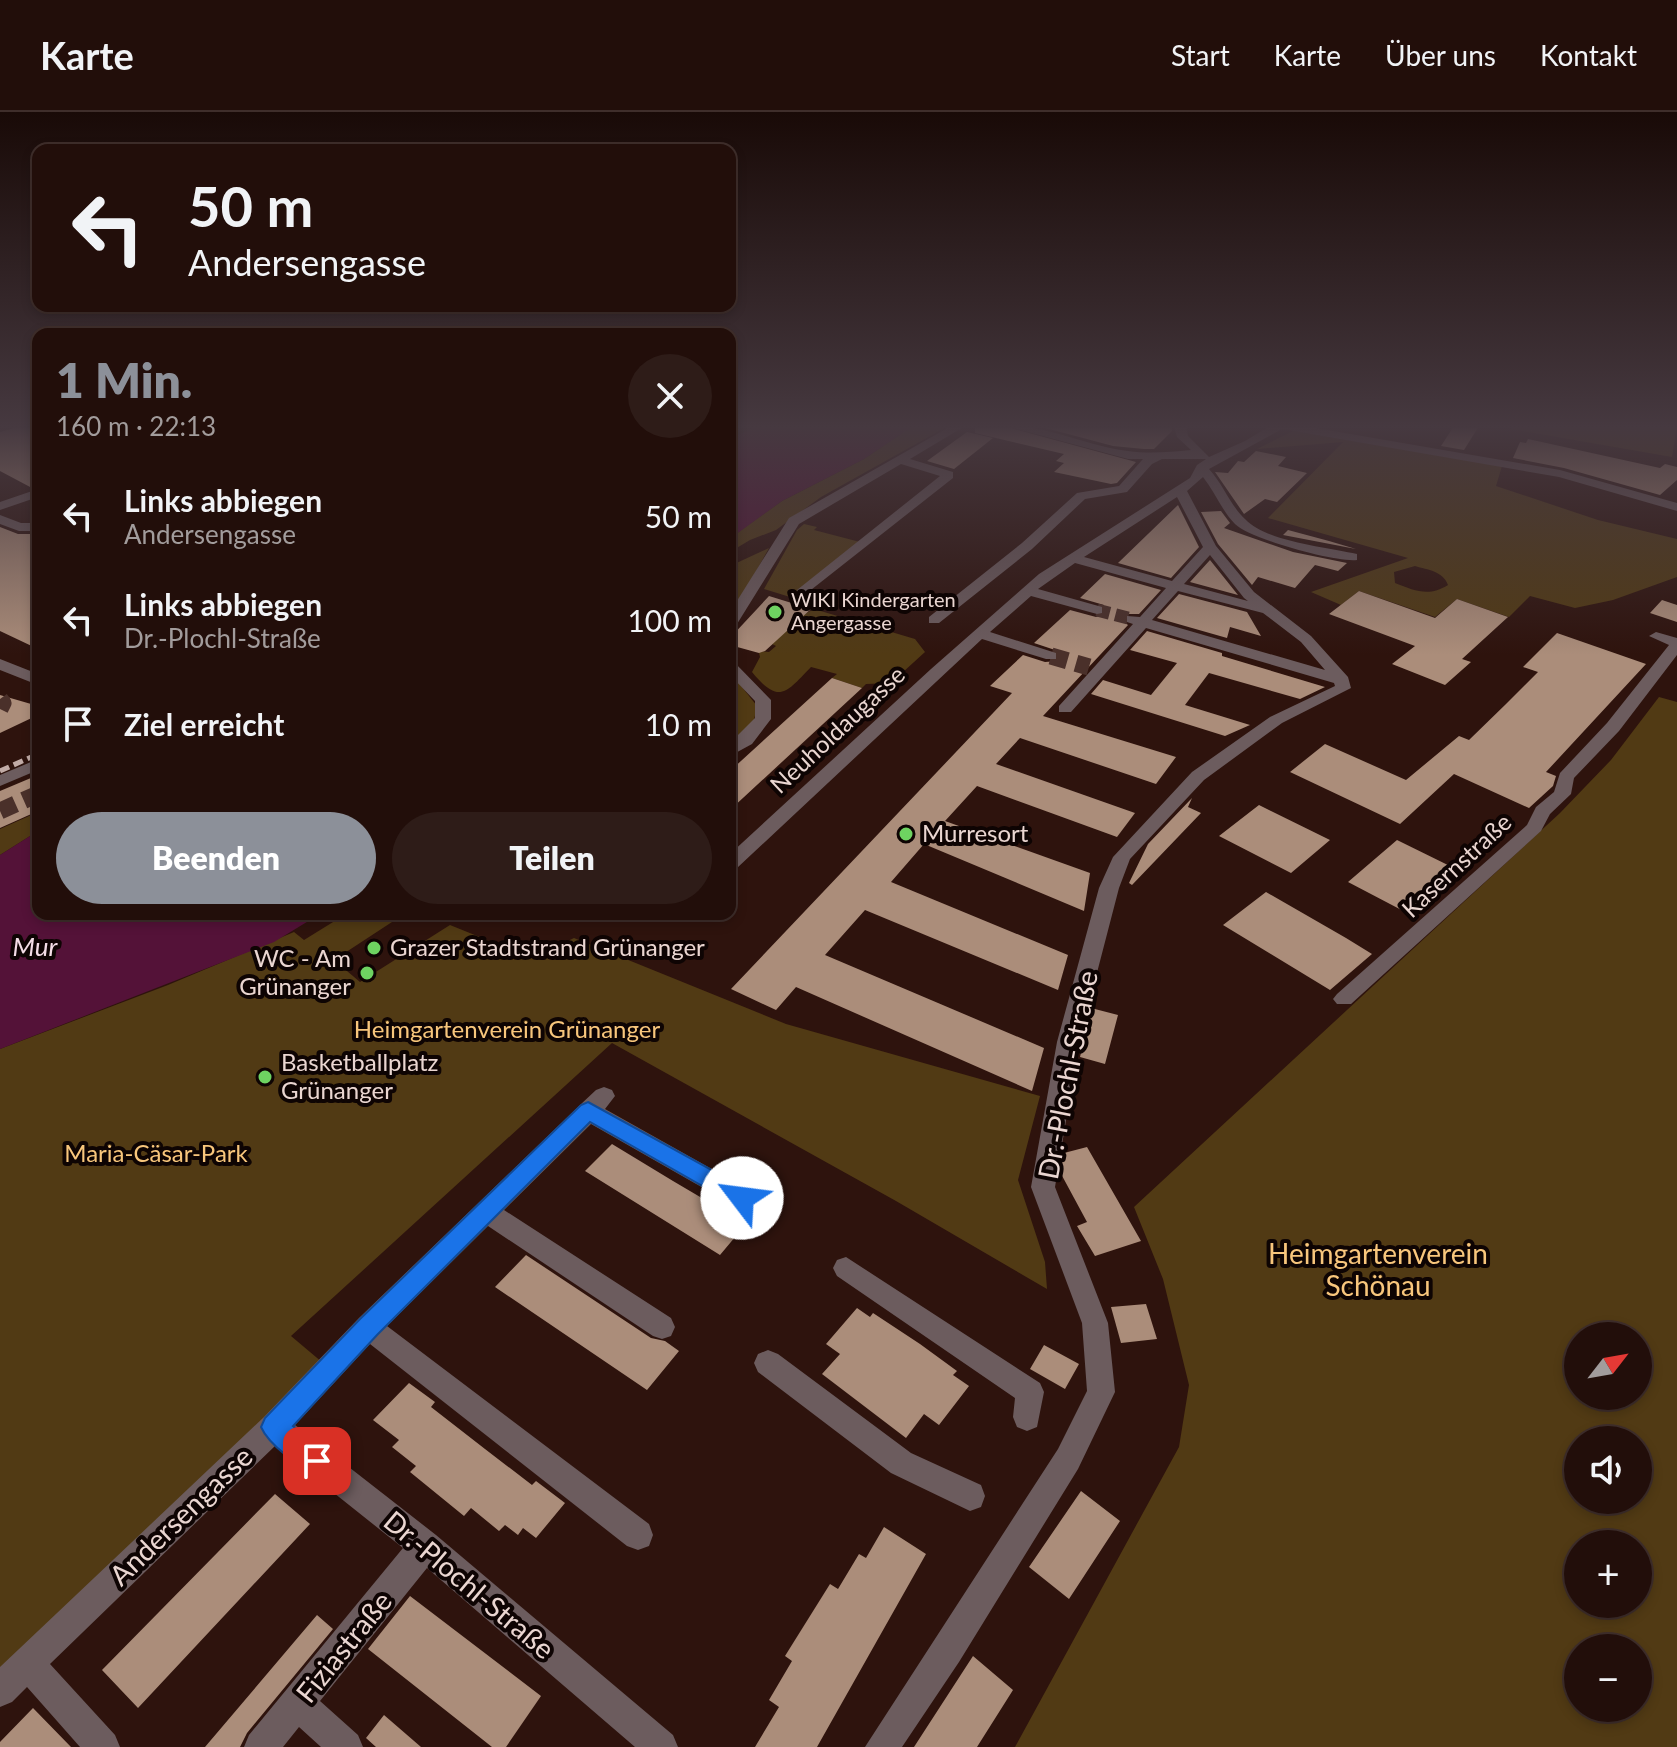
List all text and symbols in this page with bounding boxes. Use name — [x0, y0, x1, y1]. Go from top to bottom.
text: Karte — [40, 32, 134, 78]
text: Start — [1171, 38, 1230, 72]
text: Karte — [1274, 38, 1341, 72]
text: Über uns — [1385, 38, 1496, 72]
text: Kontakt — [1540, 38, 1637, 72]
text: 50 m — [188, 172, 313, 239]
icon: left — [56, 176, 160, 280]
text: Andersengasse — [188, 240, 426, 284]
text: 1 Min. — [56, 351, 192, 408]
button: close — [628, 354, 712, 438]
text: 160 m · 22:13 — [56, 410, 216, 442]
text: Links abbiegen — [124, 482, 322, 518]
icon: left — [56, 494, 100, 538]
text: 50 m — [645, 498, 712, 534]
text: Andersengasse — [124, 518, 296, 550]
text: Links abbiegen — [124, 586, 322, 622]
place label: WIKI Kindergarten Angergasse — [791, 587, 956, 634]
icon: left — [56, 598, 100, 642]
text: 100 m — [627, 602, 712, 638]
marker: WIKI Kindergarten Angergasse — [766, 603, 784, 621]
text: Dr.-Plochl-Straße — [124, 622, 321, 654]
street label: Neuholdaugasse — [764, 659, 910, 799]
icon: arrive — [56, 702, 100, 746]
text: Ziel erreicht — [124, 706, 284, 742]
text: 10 m — [645, 706, 712, 742]
street label: Kasernstraße — [1395, 807, 1517, 923]
button: Beenden — [56, 812, 376, 904]
button: Teilen — [392, 812, 712, 904]
place label: Murresort — [922, 818, 1029, 847]
marker: Murresort — [897, 825, 915, 843]
water label: Mur — [13, 930, 59, 962]
place label: Grazer Stadtstrand Grünanger — [390, 932, 705, 961]
marker: Grazer Stadtstrand Grünanger — [365, 939, 383, 957]
place label: WC - Am Grünanger — [239, 943, 351, 1000]
marker: WC - Am Grünanger — [358, 964, 376, 982]
street label: Dr.-Plochl-Straße — [1030, 968, 1104, 1182]
park label: Heimgartenverein Grünanger — [354, 1014, 660, 1043]
place label: Basketballplatz Grünanger — [281, 1047, 439, 1104]
marker: Basketballplatz Grünanger — [256, 1068, 274, 1086]
park label: Maria-Cäsar-Park — [64, 1138, 249, 1167]
position arrow — [700, 1156, 784, 1240]
park label: Heimgartenverein Schönau — [1268, 1236, 1488, 1302]
north arrow — [1564, 1322, 1652, 1410]
map controls — [1564, 1322, 1652, 1722]
button: sound — [1564, 1426, 1652, 1514]
pin — [283, 1427, 351, 1495]
street label: Andersengasse — [102, 1439, 259, 1592]
icon: arrive — [295, 1439, 339, 1483]
street label: Dr.-Plochl-Straße — [378, 1503, 562, 1665]
button: + — [1564, 1530, 1652, 1618]
street label: Fiziastraße — [288, 1584, 398, 1709]
button: − — [1564, 1634, 1652, 1722]

